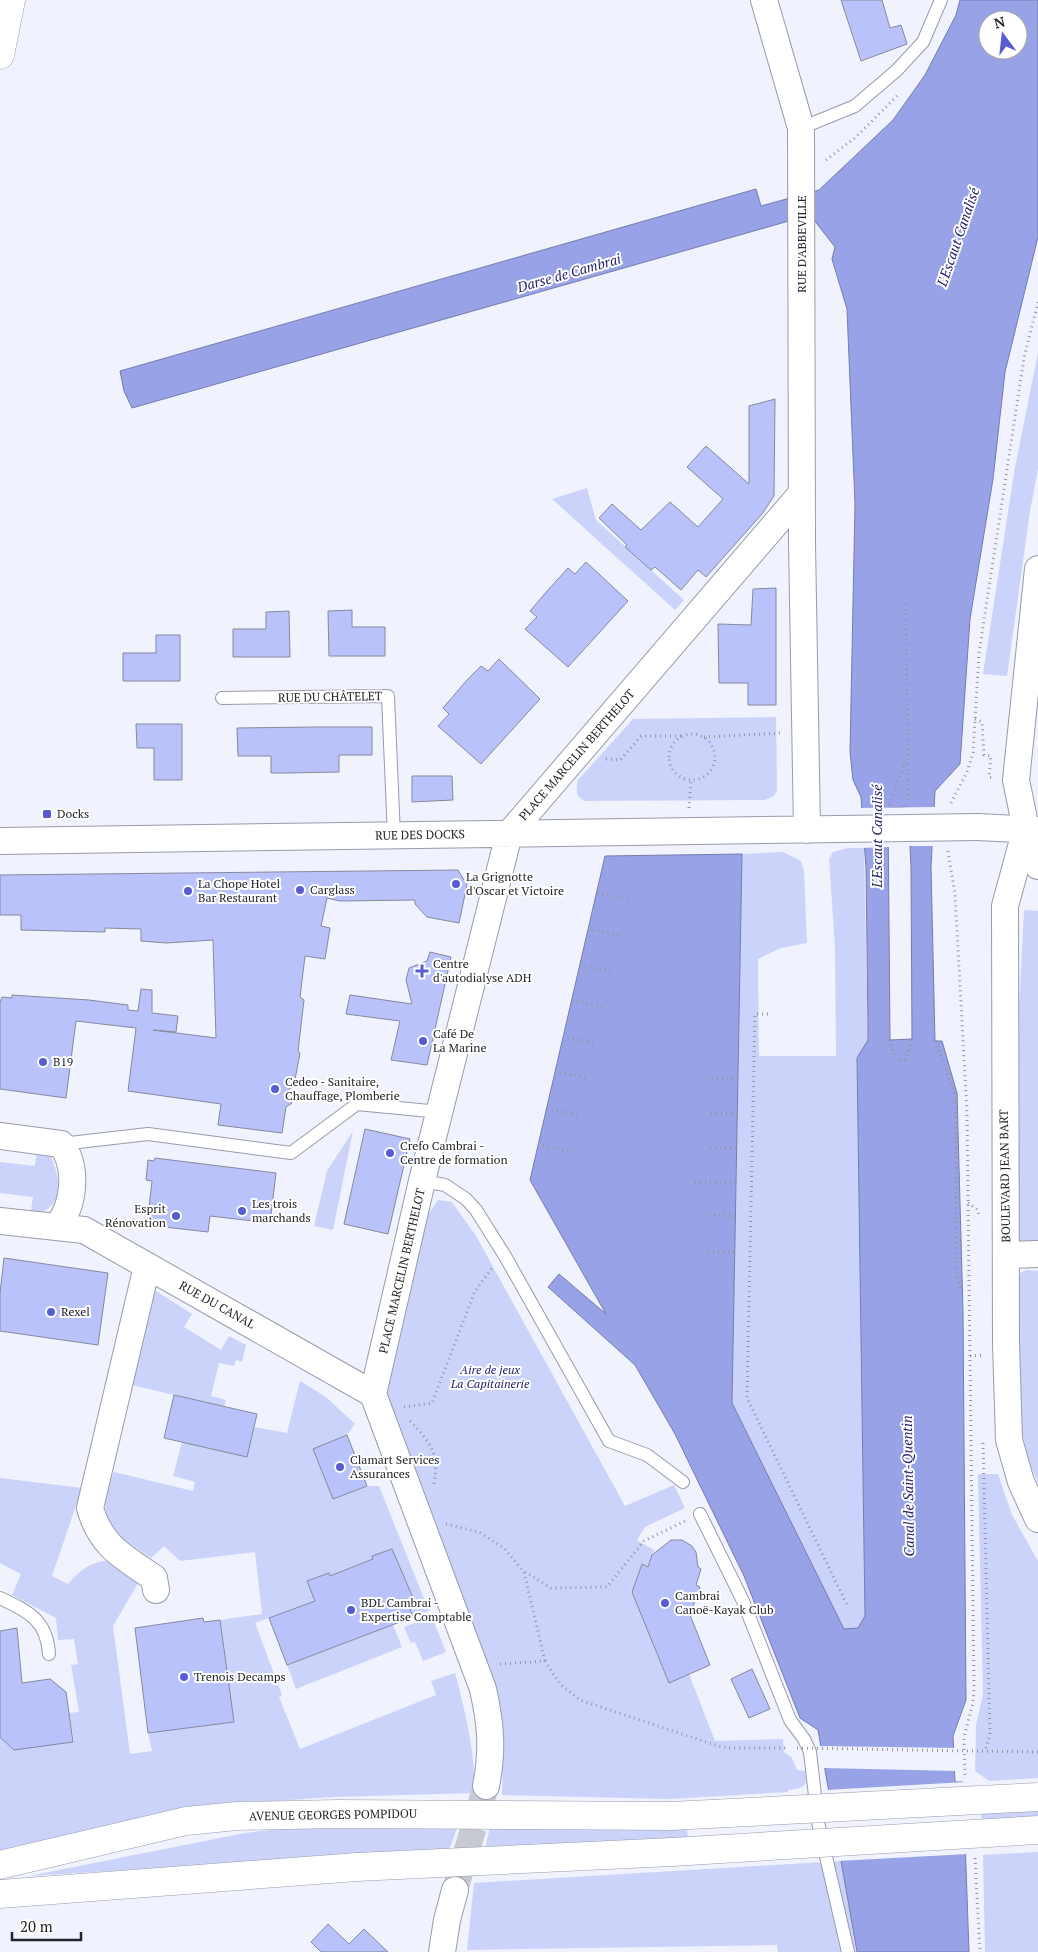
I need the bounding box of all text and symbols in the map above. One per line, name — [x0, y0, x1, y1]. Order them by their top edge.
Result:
north arrow — [978, 10, 1028, 60]
text: N — [992, 11, 1007, 33]
water label: L'Escaut Canalisé — [931, 184, 984, 290]
street label: RUE D'ABBEVILLE — [794, 195, 809, 293]
water label: Darse de Cambrai — [514, 249, 623, 297]
street label: PLACE MARCELIN BERTHELOT — [516, 686, 638, 823]
street label: RUE DU CHÂTELET — [278, 688, 383, 705]
water label: L'Escaut Canalisé — [867, 784, 886, 889]
place label: Docks — [57, 806, 89, 821]
marker: Docks — [41, 808, 53, 820]
street label: RUE DES DOCKS — [375, 826, 465, 843]
place label: La Grignotte d'Oscar et Victoire — [466, 869, 564, 898]
place label: La Chope Hotel Bar Restaurant — [198, 876, 280, 905]
marker: La Grignotte d'Oscar et Victoire — [450, 878, 462, 890]
place label: Carglass — [310, 882, 355, 897]
marker: Carglass — [294, 884, 306, 896]
marker: La Chope Hotel Bar Restaurant — [182, 885, 194, 897]
place label: Centre d'autodialyse ADH — [433, 956, 532, 985]
marker: Centre d'autodialyse ADH — [415, 964, 429, 978]
place label: Café De La Marine — [433, 1026, 486, 1055]
marker: Café De La Marine — [417, 1035, 429, 1047]
place label: B19 — [53, 1054, 73, 1069]
marker: B19 — [37, 1056, 49, 1068]
place label: Cedeo - Sanitaire, Chauffage, Plomberie — [285, 1074, 400, 1103]
marker: Cedeo - Sanitaire, Chauffage, Plomberie — [269, 1083, 281, 1095]
street label: BOULEVARD JEAN BART — [996, 1109, 1013, 1243]
place label: Crefo Cambrai - Centre de formation — [400, 1138, 508, 1167]
marker: Crefo Cambrai - Centre de formation — [384, 1147, 396, 1159]
street label: PLACE MARCELIN BERTHELOT — [375, 1186, 428, 1355]
place label: Les trois marchands — [252, 1196, 311, 1225]
place label: Esprit Rénovation — [105, 1201, 167, 1230]
marker: Les trois marchands — [236, 1205, 248, 1217]
marker: Esprit Rénovation — [170, 1210, 182, 1222]
street label: RUE DU CANAL — [177, 1278, 258, 1332]
place label: Rexel — [61, 1304, 90, 1319]
marker: Rexel — [45, 1306, 57, 1318]
park label: Aire de jeux La Capitainerie — [450, 1362, 530, 1391]
water label: Canal de Saint-Quentin — [897, 1415, 918, 1557]
place label: Clamart Services Assurances — [350, 1452, 439, 1481]
marker: Clamart Services Assurances — [334, 1461, 346, 1473]
place label: Cambrai Canoë-Kayak Club — [675, 1588, 774, 1617]
place label: BDL Cambrai - Expertise Comptable — [361, 1595, 472, 1624]
marker: Cambrai Canoë-Kayak Club — [659, 1597, 671, 1609]
marker: BDL Cambrai - Expertise Comptable — [345, 1604, 357, 1616]
place label: Trenois Decamps — [194, 1669, 286, 1684]
marker: Trenois Decamps — [178, 1671, 190, 1683]
street label: AVENUE GEORGES POMPIDOU — [249, 1806, 417, 1823]
scale bar — [12, 1910, 81, 1942]
text: 20 m — [20, 1916, 53, 1936]

